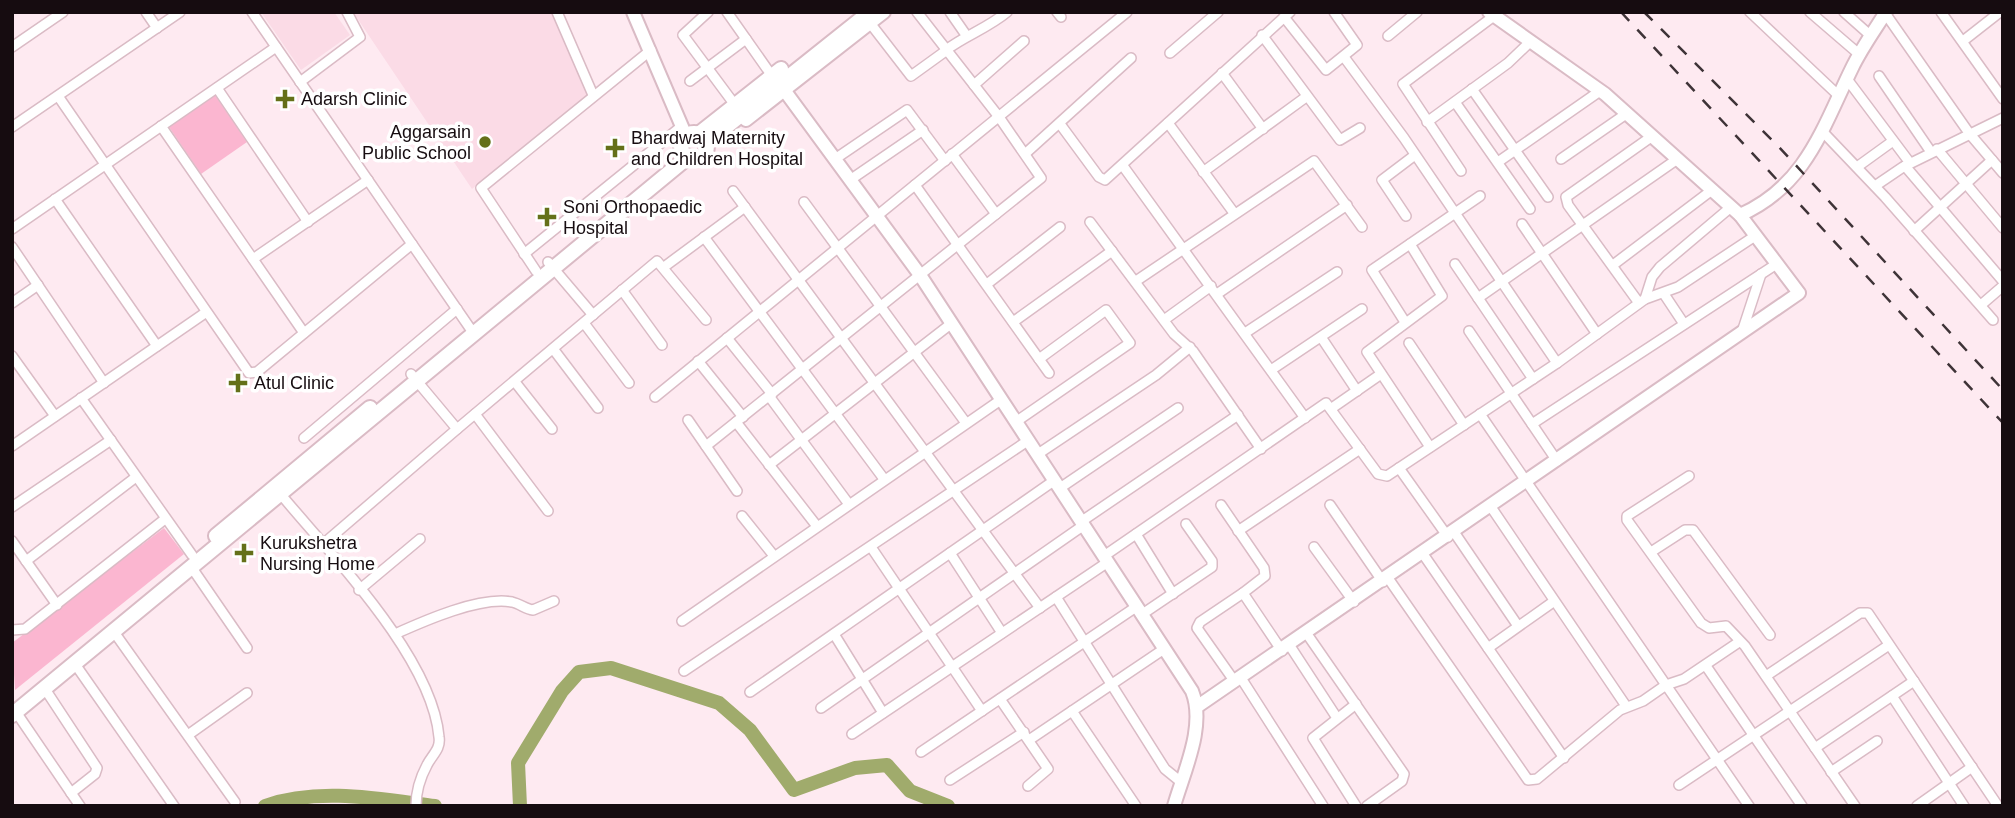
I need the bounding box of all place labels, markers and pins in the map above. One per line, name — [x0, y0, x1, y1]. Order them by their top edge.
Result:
marker: Adarsh Clinic — [275, 89, 295, 109]
place label: Adarsh Clinic — [301, 89, 407, 109]
place label: Aggarsain Public School — [362, 122, 471, 163]
place label: Bhardwaj Maternity and Children Hospital — [631, 128, 803, 169]
marker: Aggarsain Public School — [477, 134, 493, 150]
marker: Bhardwaj Maternity and Children Hospital — [605, 138, 625, 158]
place label: Soni Orthopaedic Hospital — [563, 197, 702, 238]
marker: Soni Orthopaedic Hospital — [537, 207, 557, 227]
marker: Atul Clinic — [228, 373, 248, 393]
place label: Atul Clinic — [254, 373, 334, 393]
place label: Kurukshetra Nursing Home — [260, 533, 375, 574]
marker: Kurukshetra Nursing Home — [234, 543, 254, 563]

